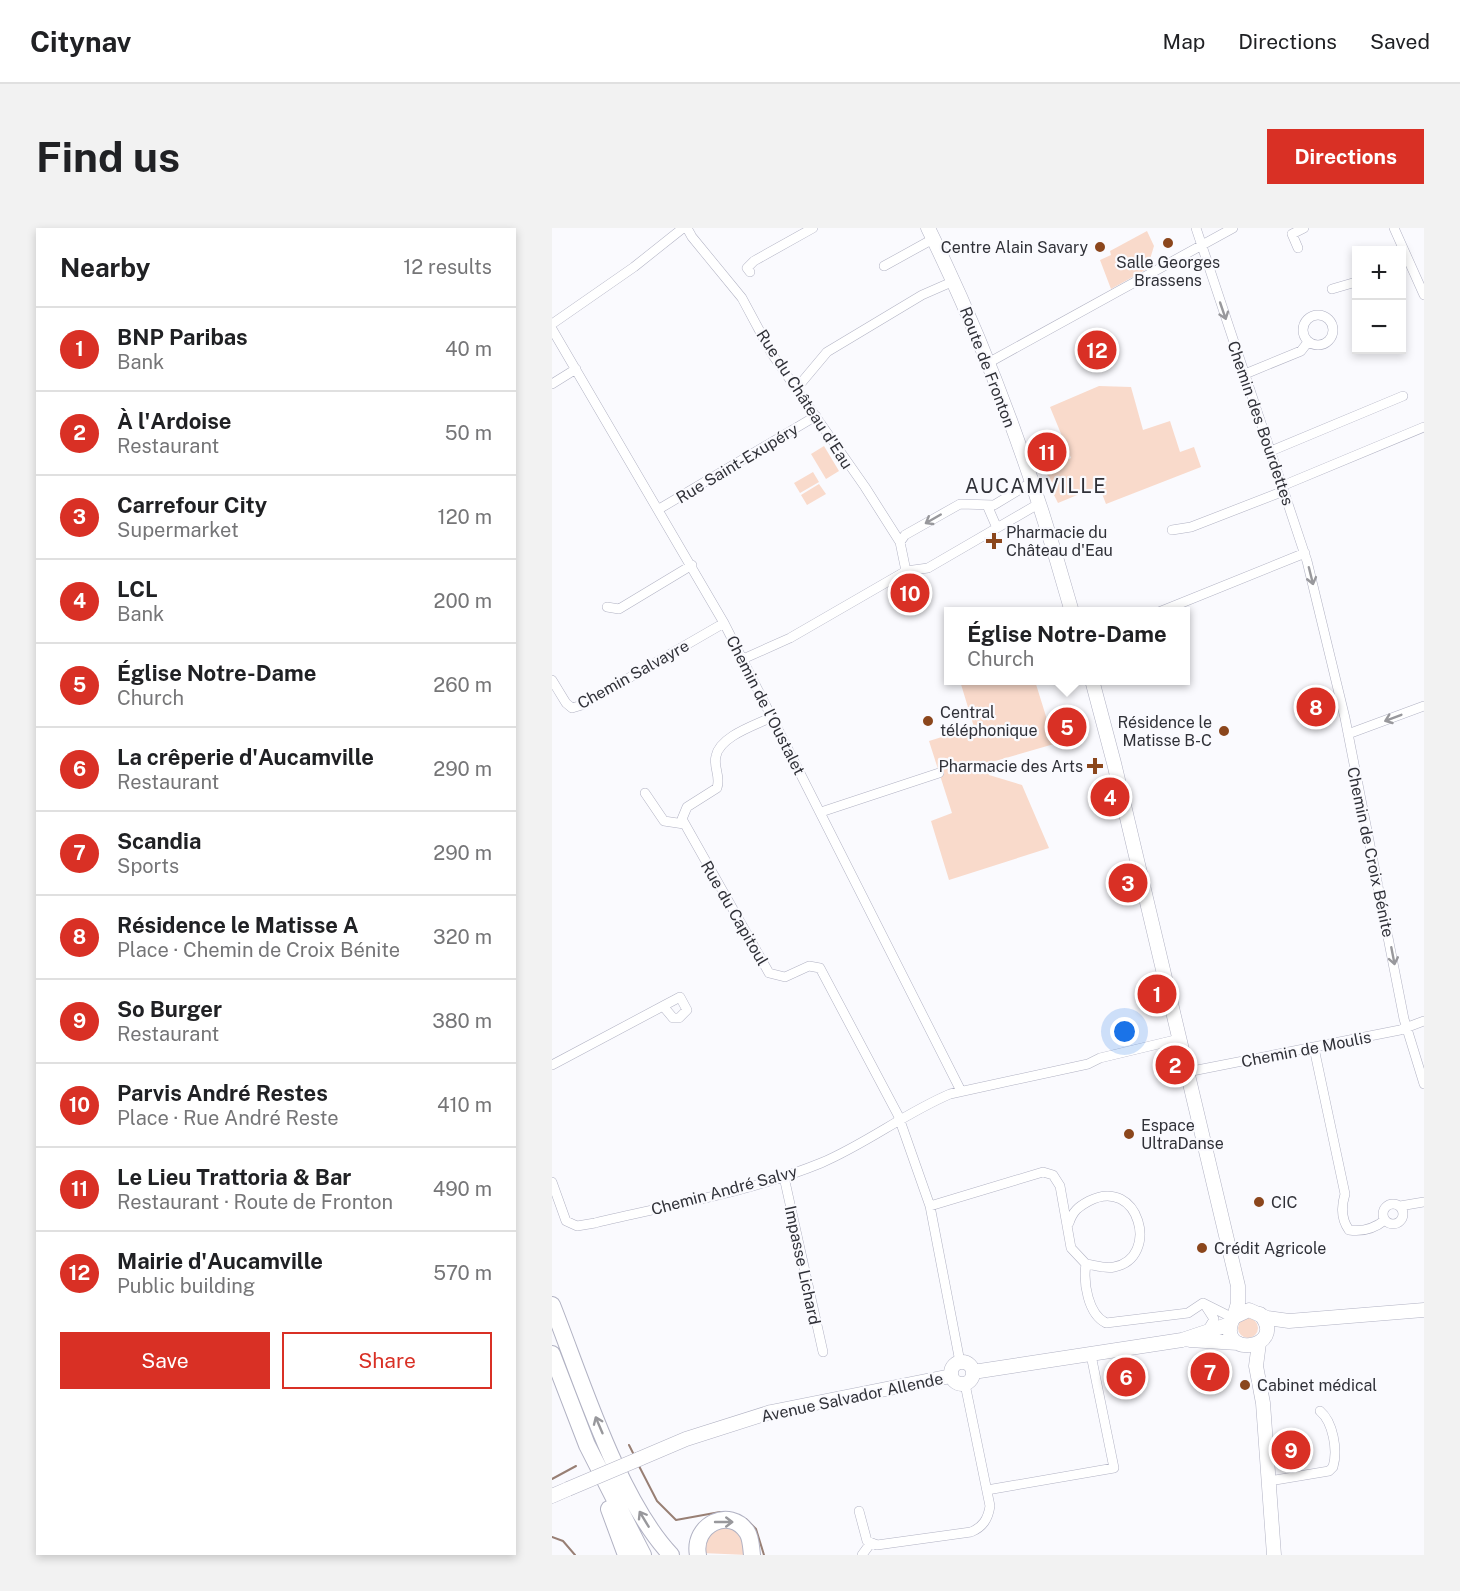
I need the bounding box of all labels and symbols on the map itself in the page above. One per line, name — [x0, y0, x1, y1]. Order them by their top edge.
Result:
marker: Salle Georges Brassens — [1161, 236, 1175, 250]
place label: Centre Alain Savary — [941, 238, 1088, 257]
marker: Centre Alain Savary — [1093, 240, 1107, 254]
place label: Salle Georges Brassens — [1116, 253, 1220, 290]
one-way arrow — [1219, 301, 1230, 320]
street label: Route de Fronton — [956, 304, 1019, 430]
street label: Rue du Château d'Eau — [752, 326, 857, 472]
pin: 12 — [1078, 328, 1116, 372]
street label: Chemin des Bourdettes — [1223, 338, 1298, 508]
street label: Rue Saint-Exupéry — [673, 419, 802, 507]
pin: 11 — [1028, 430, 1066, 474]
district label: AUCAMVILLE — [965, 474, 1107, 498]
one-way arrow — [924, 513, 941, 525]
place label: Pharmacie du Château d'Eau — [1006, 523, 1113, 560]
marker: Pharmacie du Château d'Eau — [987, 534, 1001, 548]
one-way arrow — [1306, 566, 1317, 585]
pin: 10 — [890, 570, 930, 616]
street label: Chemin de l'Oustalet — [722, 632, 809, 778]
street label: Chemin Salvayre — [574, 636, 692, 713]
pin: 8 — [1296, 684, 1335, 730]
place label: Central téléphonique — [940, 703, 1037, 740]
pin: 5 — [1048, 704, 1086, 750]
place label: Résidence le Matisse B-C — [1118, 713, 1212, 750]
one-way arrow — [1384, 713, 1403, 724]
marker: Central téléphonique — [921, 714, 935, 728]
marker: Résidence le Matisse B-C — [1217, 724, 1231, 738]
place label: Pharmacie des Arts — [939, 757, 1083, 776]
marker: Pharmacie des Arts — [1088, 759, 1102, 773]
street label: Chemin de Croix Bénite — [1343, 765, 1398, 939]
pin: 4 — [1090, 774, 1130, 820]
street label: Rue du Capitoul — [697, 857, 772, 969]
pin: 3 — [1108, 860, 1148, 906]
one-way arrow — [1387, 946, 1398, 966]
pin: 1 — [1138, 972, 1176, 1017]
your location — [1110, 1017, 1139, 1046]
street label: Chemin de Moulis — [1240, 1028, 1373, 1071]
pin: 2 — [1156, 1042, 1194, 1088]
place label: Espace UltraDanse — [1141, 1116, 1224, 1153]
marker: Espace UltraDanse — [1122, 1127, 1136, 1141]
street label: Chemin André Salvy — [649, 1162, 800, 1219]
place label: CIC — [1271, 1193, 1298, 1212]
marker: CIC — [1252, 1195, 1266, 1209]
street label: Impasse Lichard — [781, 1204, 824, 1326]
place label: Crédit Agricole — [1214, 1239, 1326, 1258]
marker: Crédit Agricole — [1195, 1241, 1209, 1255]
pin: 7 — [1190, 1350, 1230, 1394]
pin: 6 — [1106, 1354, 1146, 1400]
street label: Avenue Salvador Allende — [759, 1369, 945, 1426]
place label: Cabinet médical — [1257, 1376, 1377, 1395]
marker: Cabinet médical — [1238, 1378, 1252, 1392]
one-way arrow — [593, 1416, 605, 1434]
pin: 9 — [1272, 1428, 1310, 1472]
one-way arrow — [637, 1511, 649, 1528]
one-way arrow — [714, 1516, 733, 1528]

